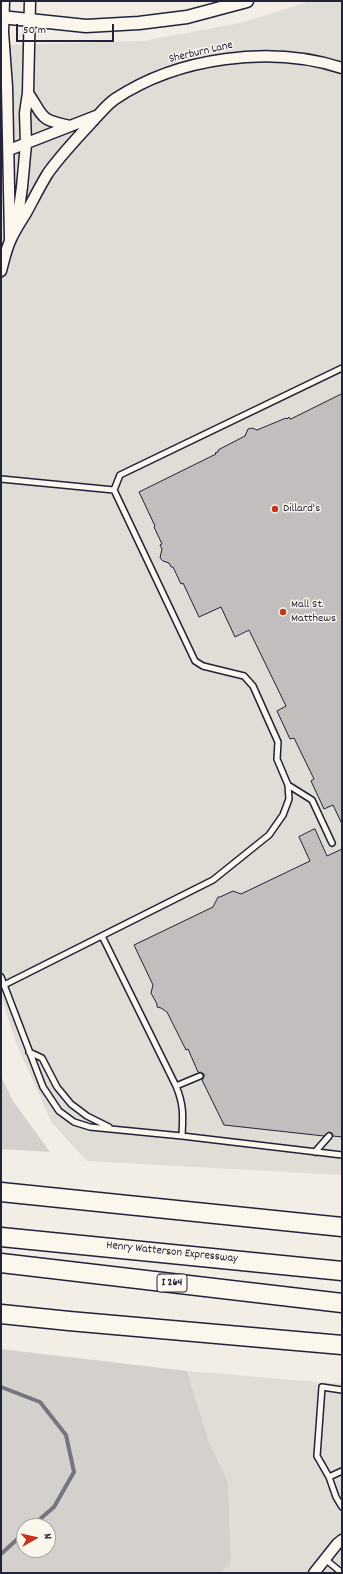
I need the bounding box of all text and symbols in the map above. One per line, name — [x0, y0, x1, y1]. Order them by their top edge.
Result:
scale bar — [18, 16, 116, 42]
text: 50 m — [23, 22, 46, 39]
street label: Sherburn Lane — [168, 39, 234, 67]
place label: Dillard's — [283, 502, 320, 516]
marker: Dillard's — [270, 504, 280, 514]
place label: Mall St. Matthews — [291, 598, 336, 626]
marker: Mall St. Matthews — [278, 607, 288, 617]
street label: Henry Watterson Expressway — [105, 1239, 239, 1267]
road number: I 264 — [157, 1274, 187, 1292]
north arrow — [16, 1518, 56, 1558]
text: N — [39, 1533, 55, 1540]

